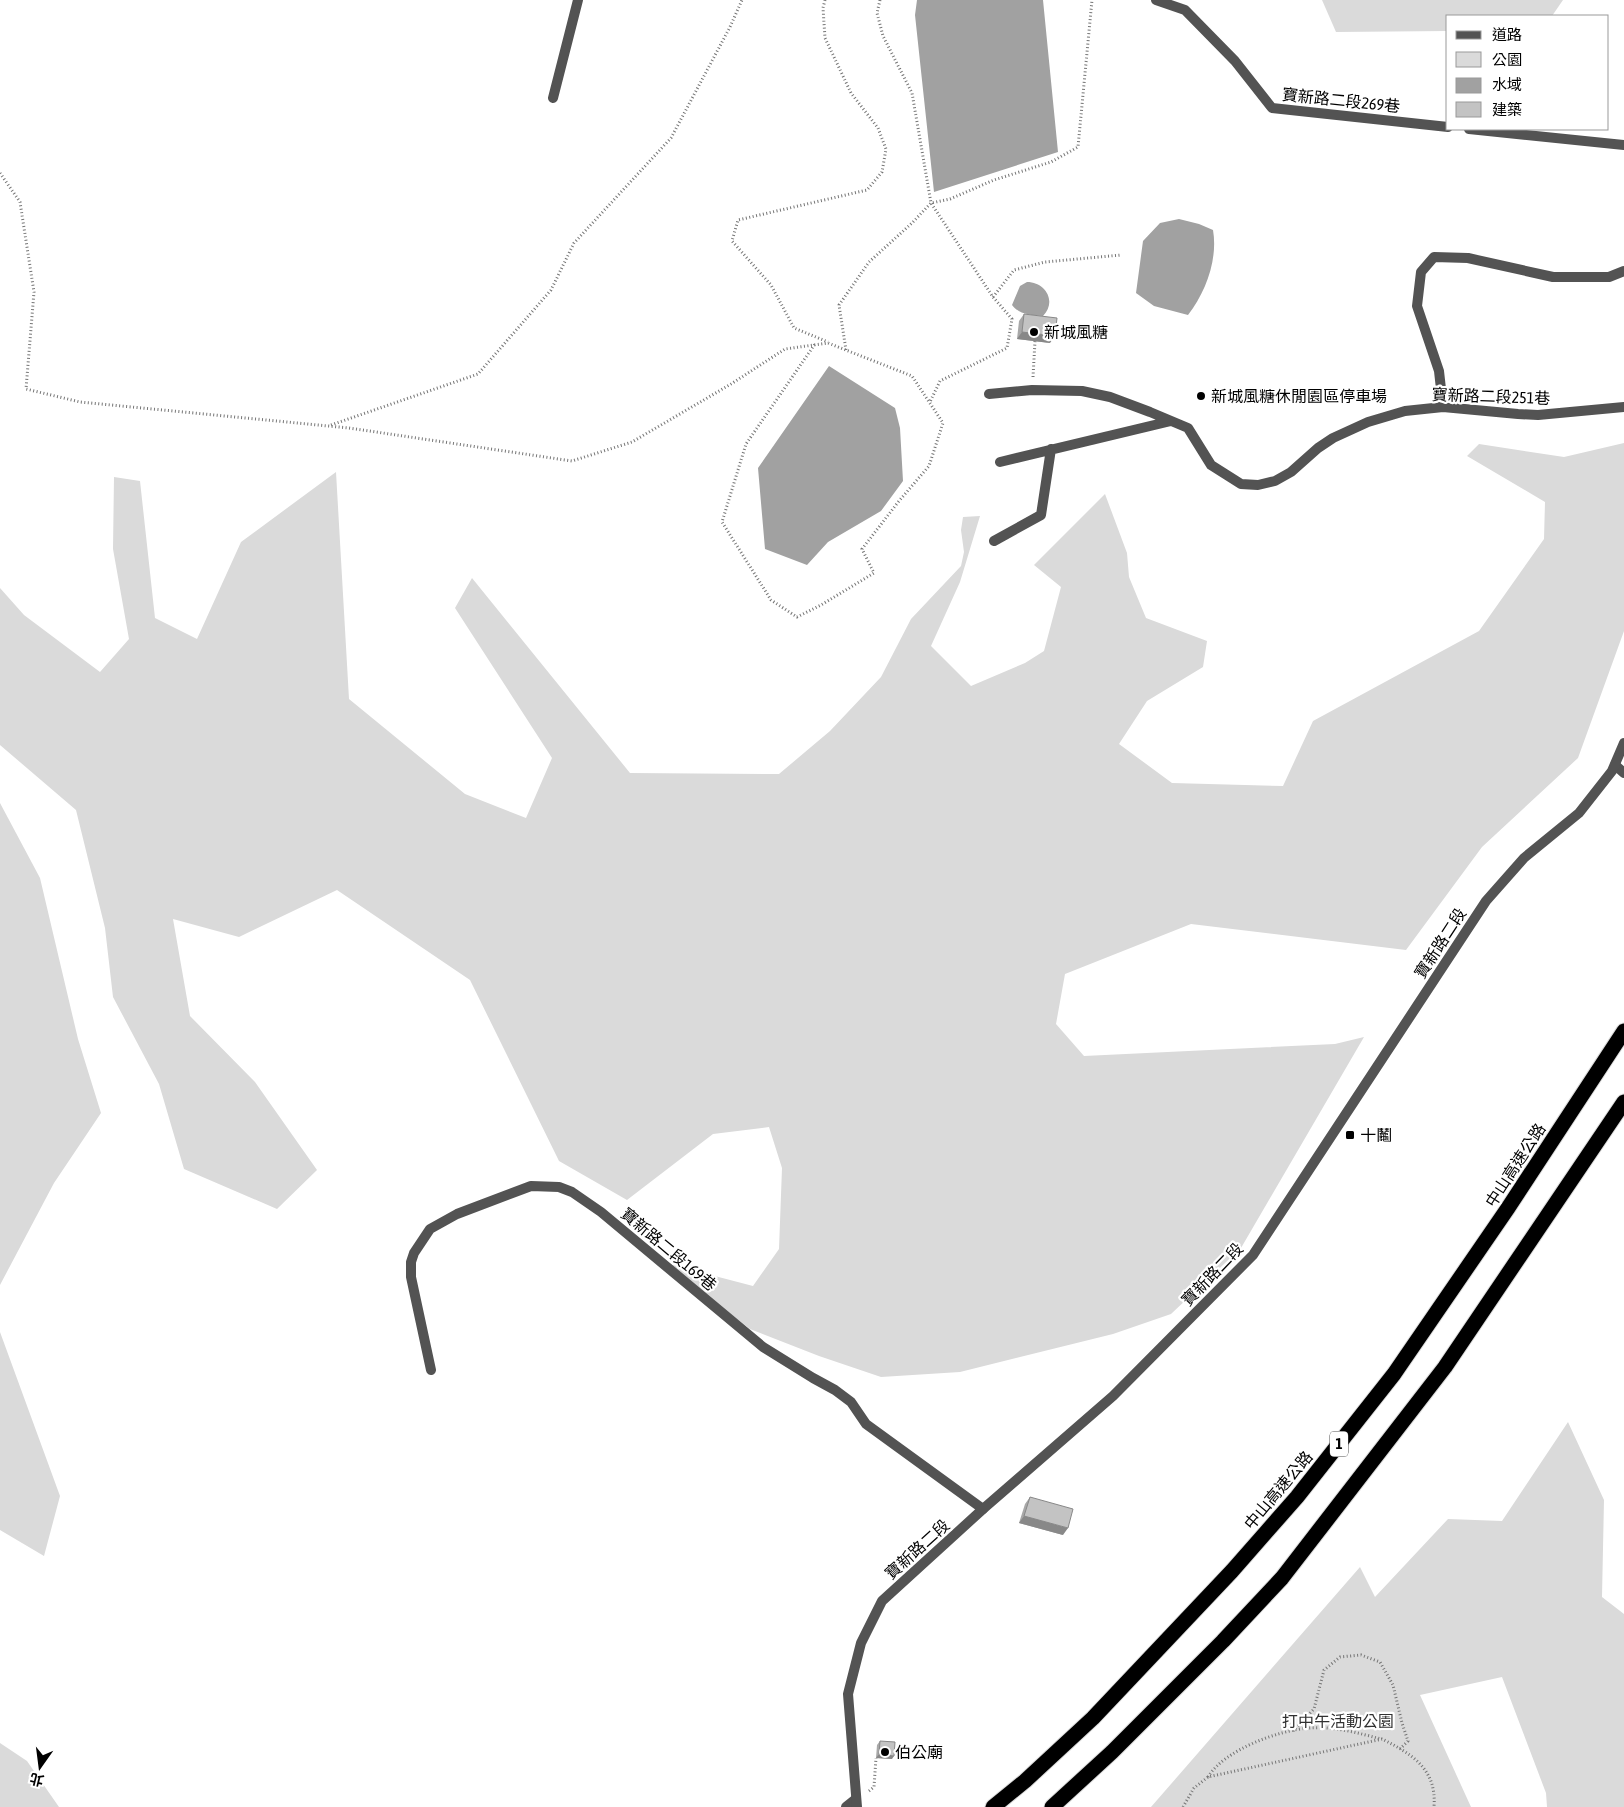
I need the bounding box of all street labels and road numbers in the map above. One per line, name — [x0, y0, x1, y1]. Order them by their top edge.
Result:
street label: 寶新路二段269巷 — [1281, 85, 1401, 115]
street label: 寶新路二段251巷 — [1431, 385, 1551, 407]
street label: 寶新路二段 — [1411, 905, 1469, 981]
street label: 中山高速公路 — [1481, 1120, 1549, 1210]
street label: 寶新路二段169巷 — [618, 1204, 720, 1294]
street label: 寶新路二段 — [1178, 1239, 1246, 1309]
road number: 1 — [1330, 1432, 1348, 1456]
street label: 中山高速公路 — [1240, 1447, 1316, 1533]
street label: 寶新路二段 — [881, 1516, 953, 1582]

